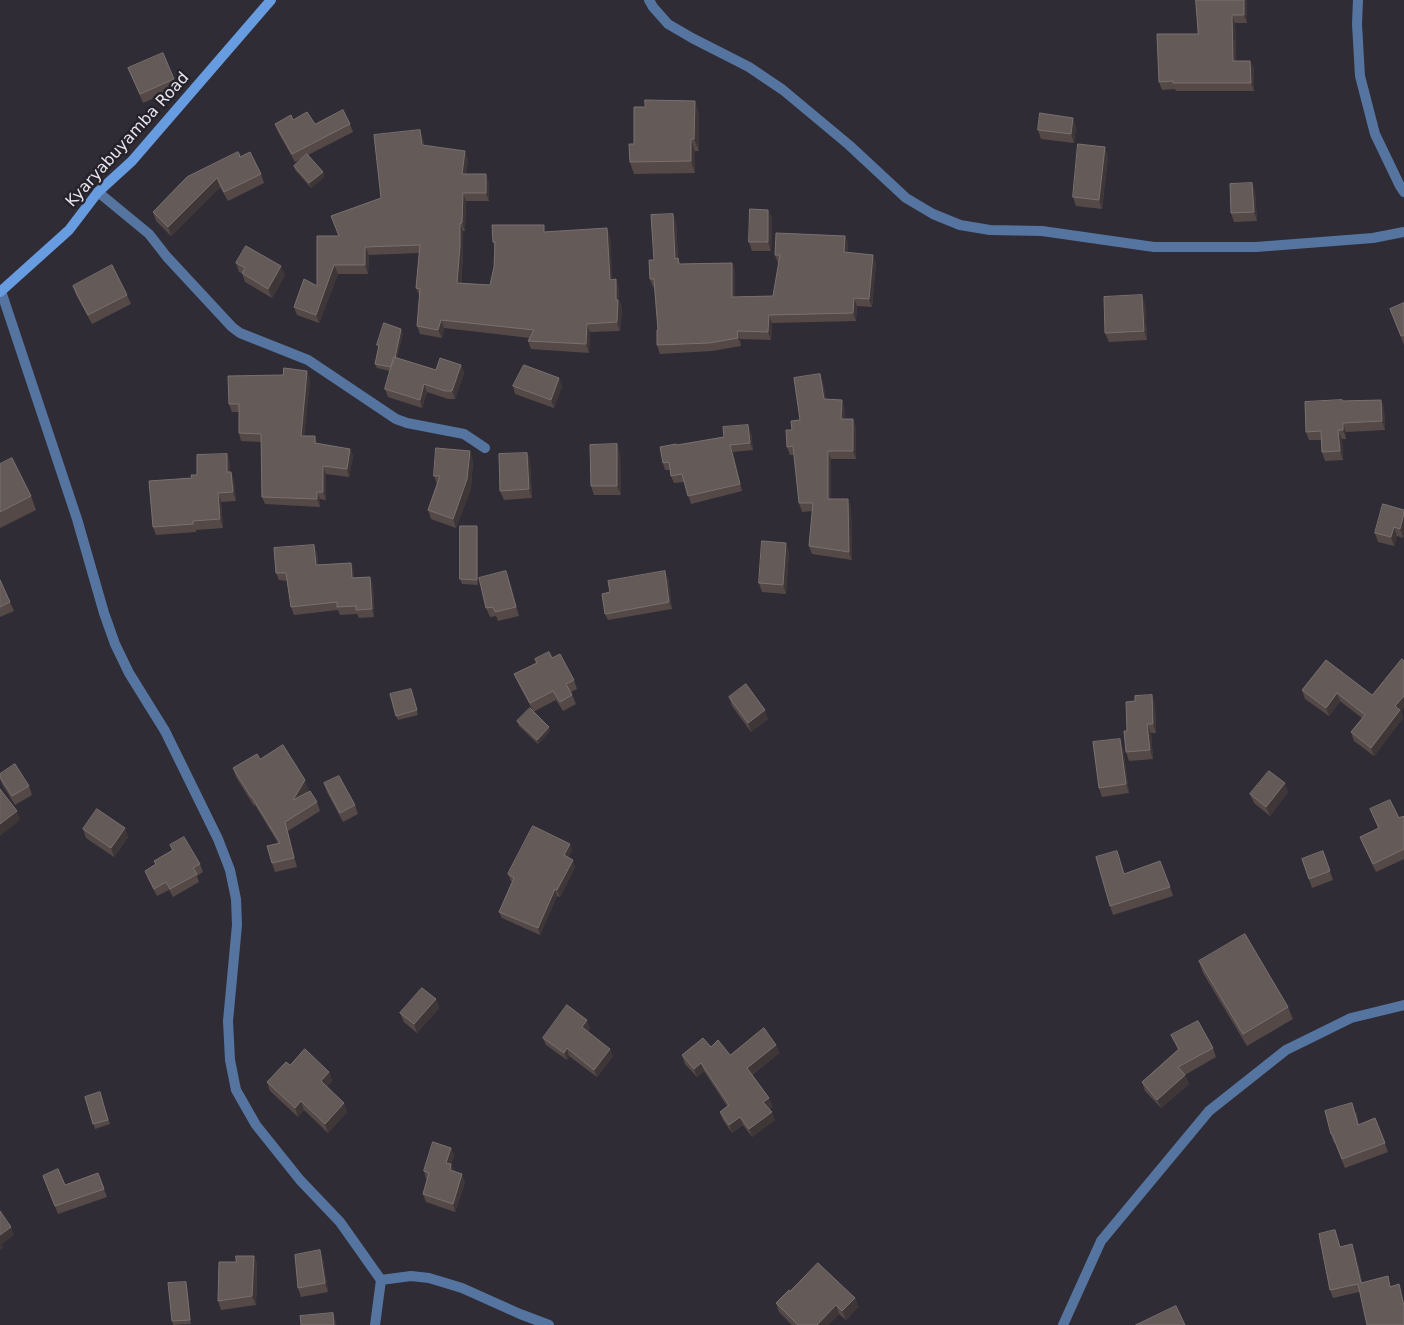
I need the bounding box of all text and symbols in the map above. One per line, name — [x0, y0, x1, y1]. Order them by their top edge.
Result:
street label: Kyaryabuyamba Road — [62, 69, 194, 211]

